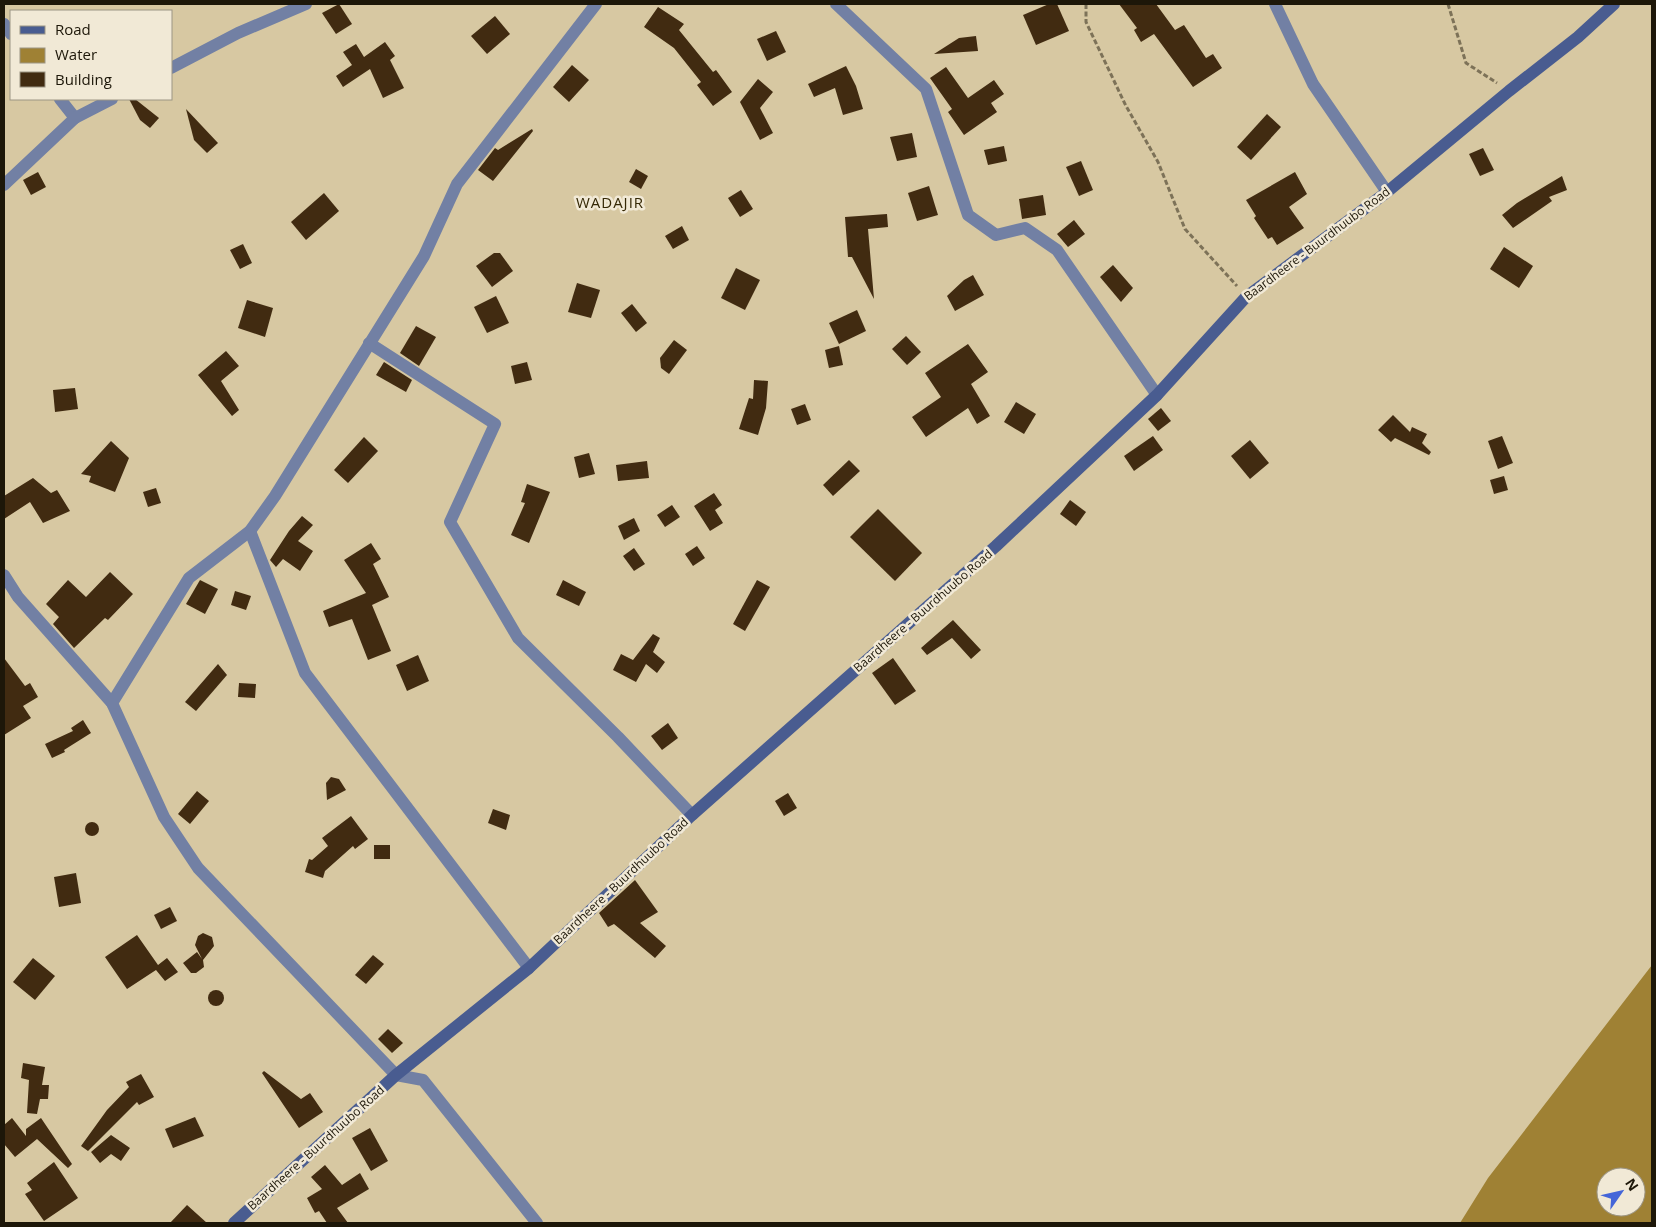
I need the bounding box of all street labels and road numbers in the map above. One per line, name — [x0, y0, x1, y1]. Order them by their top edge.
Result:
street label: Baardheere - Buurdhuubo Road — [1240, 183, 1393, 304]
street label: Baardheere - Buurdhuubo Road — [850, 545, 996, 676]
street label: Baardheere - Buurdhuubo Road — [549, 813, 692, 948]
street label: Baardheere - Buurdhuubo Road — [243, 1081, 388, 1214]

